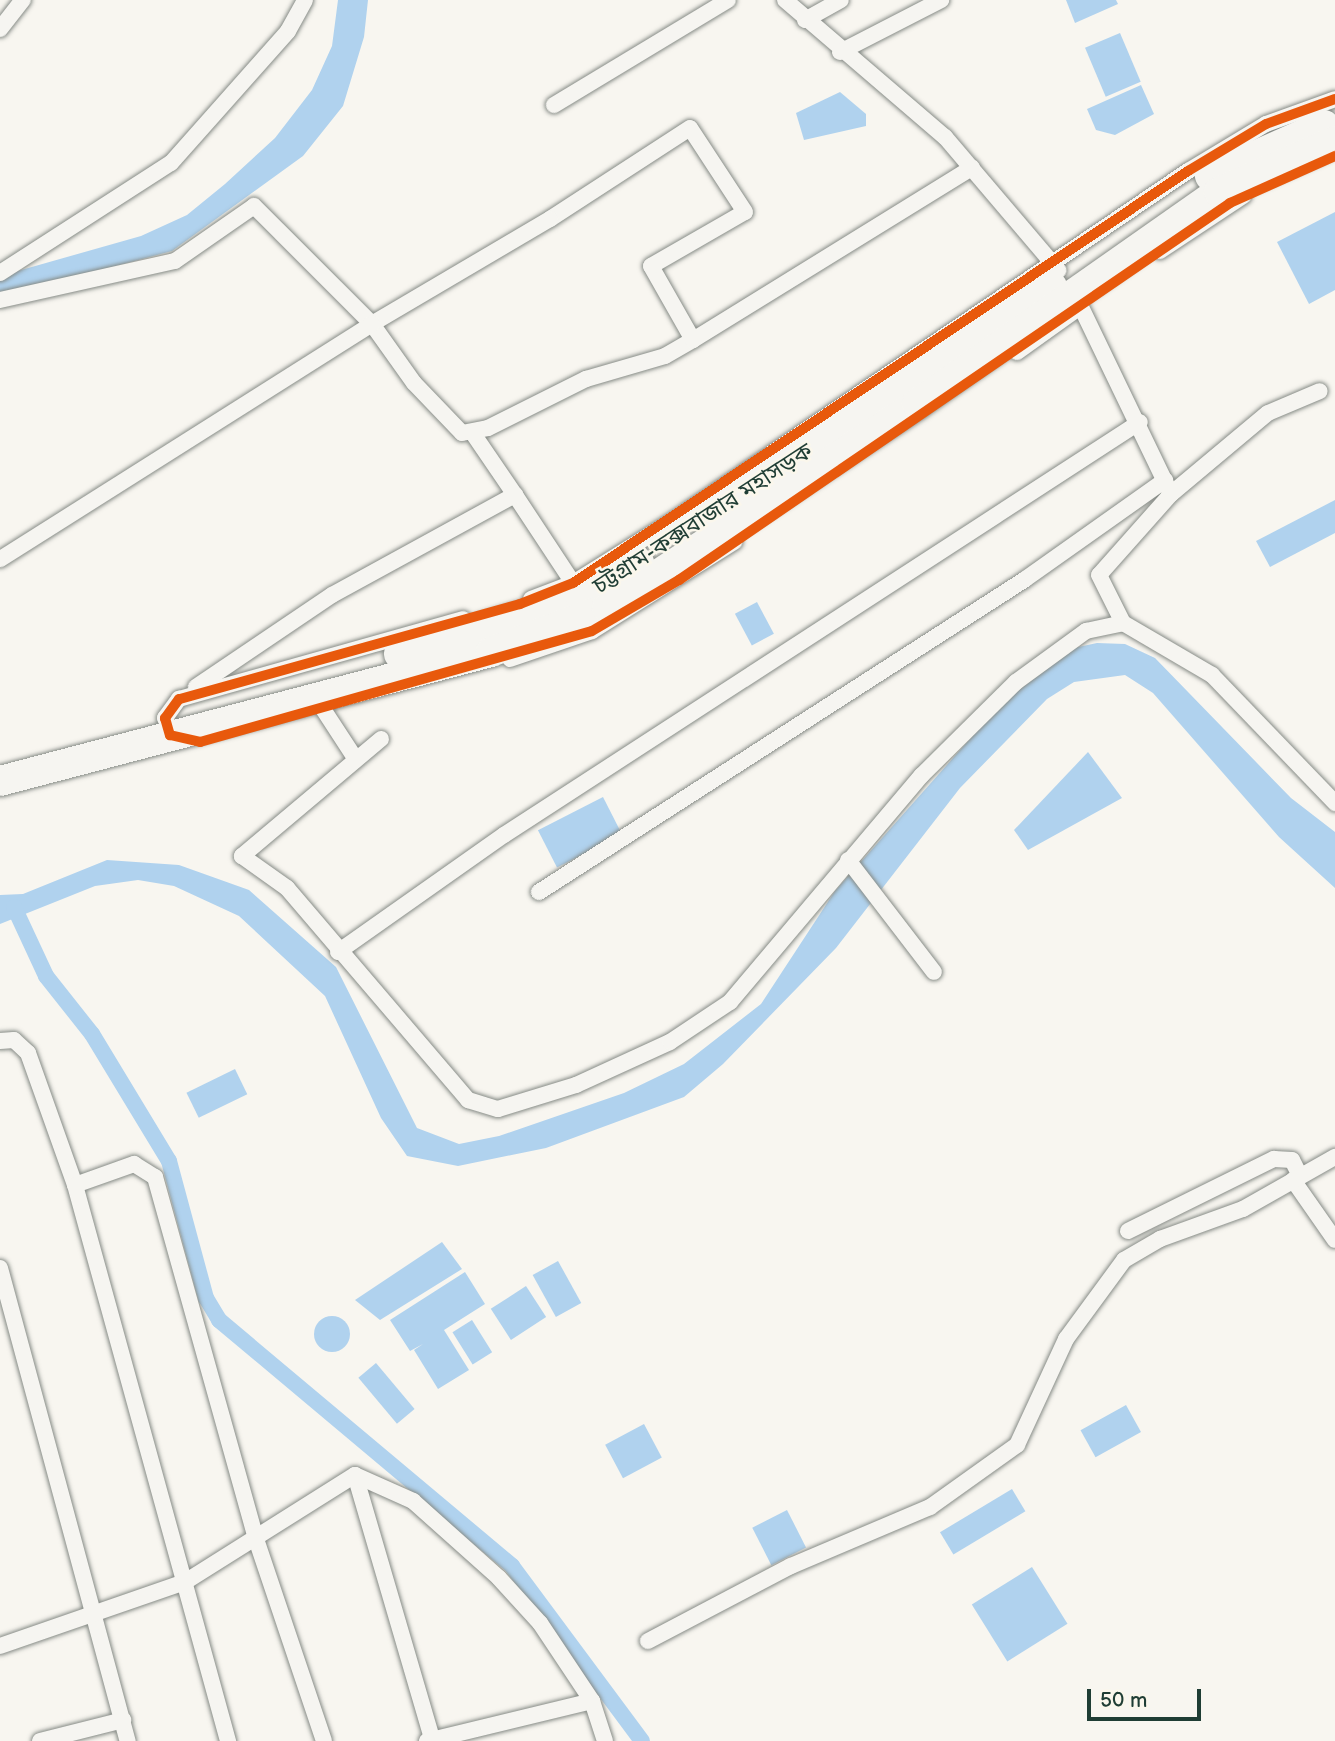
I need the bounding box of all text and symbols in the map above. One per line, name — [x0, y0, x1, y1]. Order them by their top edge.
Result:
street label: চট্টগ্রাম-কক্সবাজার মহাসড়ক — [588, 438, 818, 600]
scale bar — [1090, 1674, 1204, 1718]
text: 50 m — [1100, 1688, 1147, 1713]

